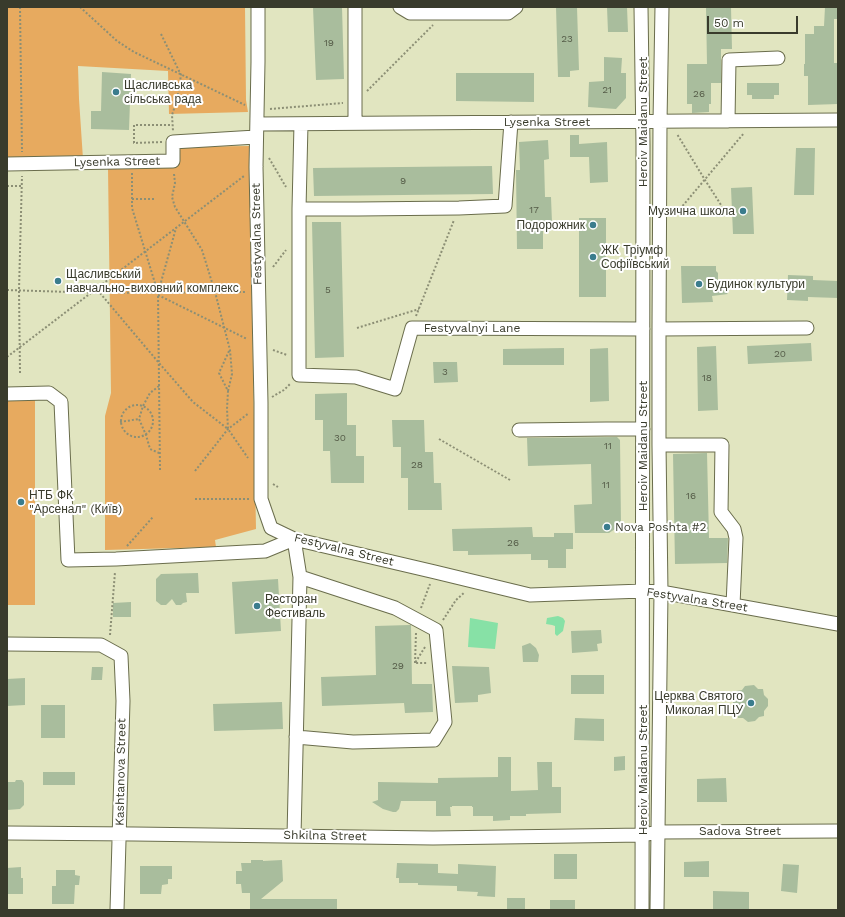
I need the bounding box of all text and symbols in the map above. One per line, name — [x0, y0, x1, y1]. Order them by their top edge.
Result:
scale bar — [709, 8, 800, 34]
text: 50 m — [714, 16, 744, 30]
house number: 23 — [561, 33, 573, 45]
house number: 19 — [324, 37, 334, 49]
street label: Heroiv Maidanu Street — [636, 57, 650, 187]
place label: Щасливська сільська рада — [124, 78, 201, 106]
house number: 21 — [602, 84, 612, 96]
marker: Щасливська сільська рада — [111, 87, 121, 97]
house number: 26 — [693, 88, 705, 100]
street label: Lysenka Street — [504, 115, 590, 129]
street label: Lysenka Street — [74, 154, 160, 170]
house number: 9 — [400, 175, 406, 187]
street label: Festyvalna Street — [249, 183, 265, 285]
house number: 17 — [529, 204, 539, 216]
place label: Музична школа — [648, 204, 735, 218]
marker: Музична школа — [738, 206, 748, 216]
place label: Подорожник — [516, 218, 585, 232]
marker: Подорожник — [588, 220, 598, 230]
place label: ЖК Тріумф Софіївський — [601, 243, 669, 271]
marker: ЖК Тріумф Софіївський — [588, 252, 598, 262]
place label: Щасливський навчально-виховний комплекс — [66, 267, 239, 295]
marker: Щасливський навчально-виховний комплекс — [53, 276, 63, 286]
place label: Будинок культури — [707, 277, 805, 291]
marker: Будинок культури — [694, 279, 704, 289]
house number: 5 — [325, 284, 331, 296]
street label: Festyvalnyi Lane — [424, 321, 520, 335]
house number: 20 — [774, 348, 786, 360]
house number: 3 — [442, 366, 448, 378]
house number: 18 — [702, 372, 712, 384]
street label: Heroiv Maidanu Street — [636, 381, 650, 511]
house number: 30 — [334, 432, 346, 444]
house number: 11 — [604, 440, 612, 452]
house number: 28 — [411, 459, 423, 471]
house number: 11 — [602, 479, 610, 491]
place label: НТБ ФК "Арсенал" (Київ) — [29, 488, 122, 516]
house number: 16 — [686, 490, 696, 502]
marker: НТБ ФК "Арсенал" (Київ) — [16, 497, 26, 507]
place label: Nova Poshta #2 — [615, 520, 707, 534]
marker: Nova Poshta #2 — [602, 522, 612, 532]
street label: Festyvalna Street — [293, 531, 395, 569]
house number: 26 — [507, 537, 519, 549]
street label: Festyvalna Street — [645, 585, 749, 615]
place label: Ресторан Фестиваль — [265, 592, 325, 620]
marker: Ресторан Фестиваль — [252, 601, 262, 611]
house number: 29 — [392, 660, 404, 672]
place label: Церква Святого Миколая ПЦУ — [654, 689, 743, 717]
marker: Церква Святого Миколая ПЦУ — [746, 698, 756, 708]
street label: Heroiv Maidanu Street — [636, 705, 650, 835]
street label: Kashtanova Street — [113, 718, 129, 826]
street label: Sadova Street — [699, 824, 781, 838]
street label: Shkilna Street — [283, 828, 367, 844]

